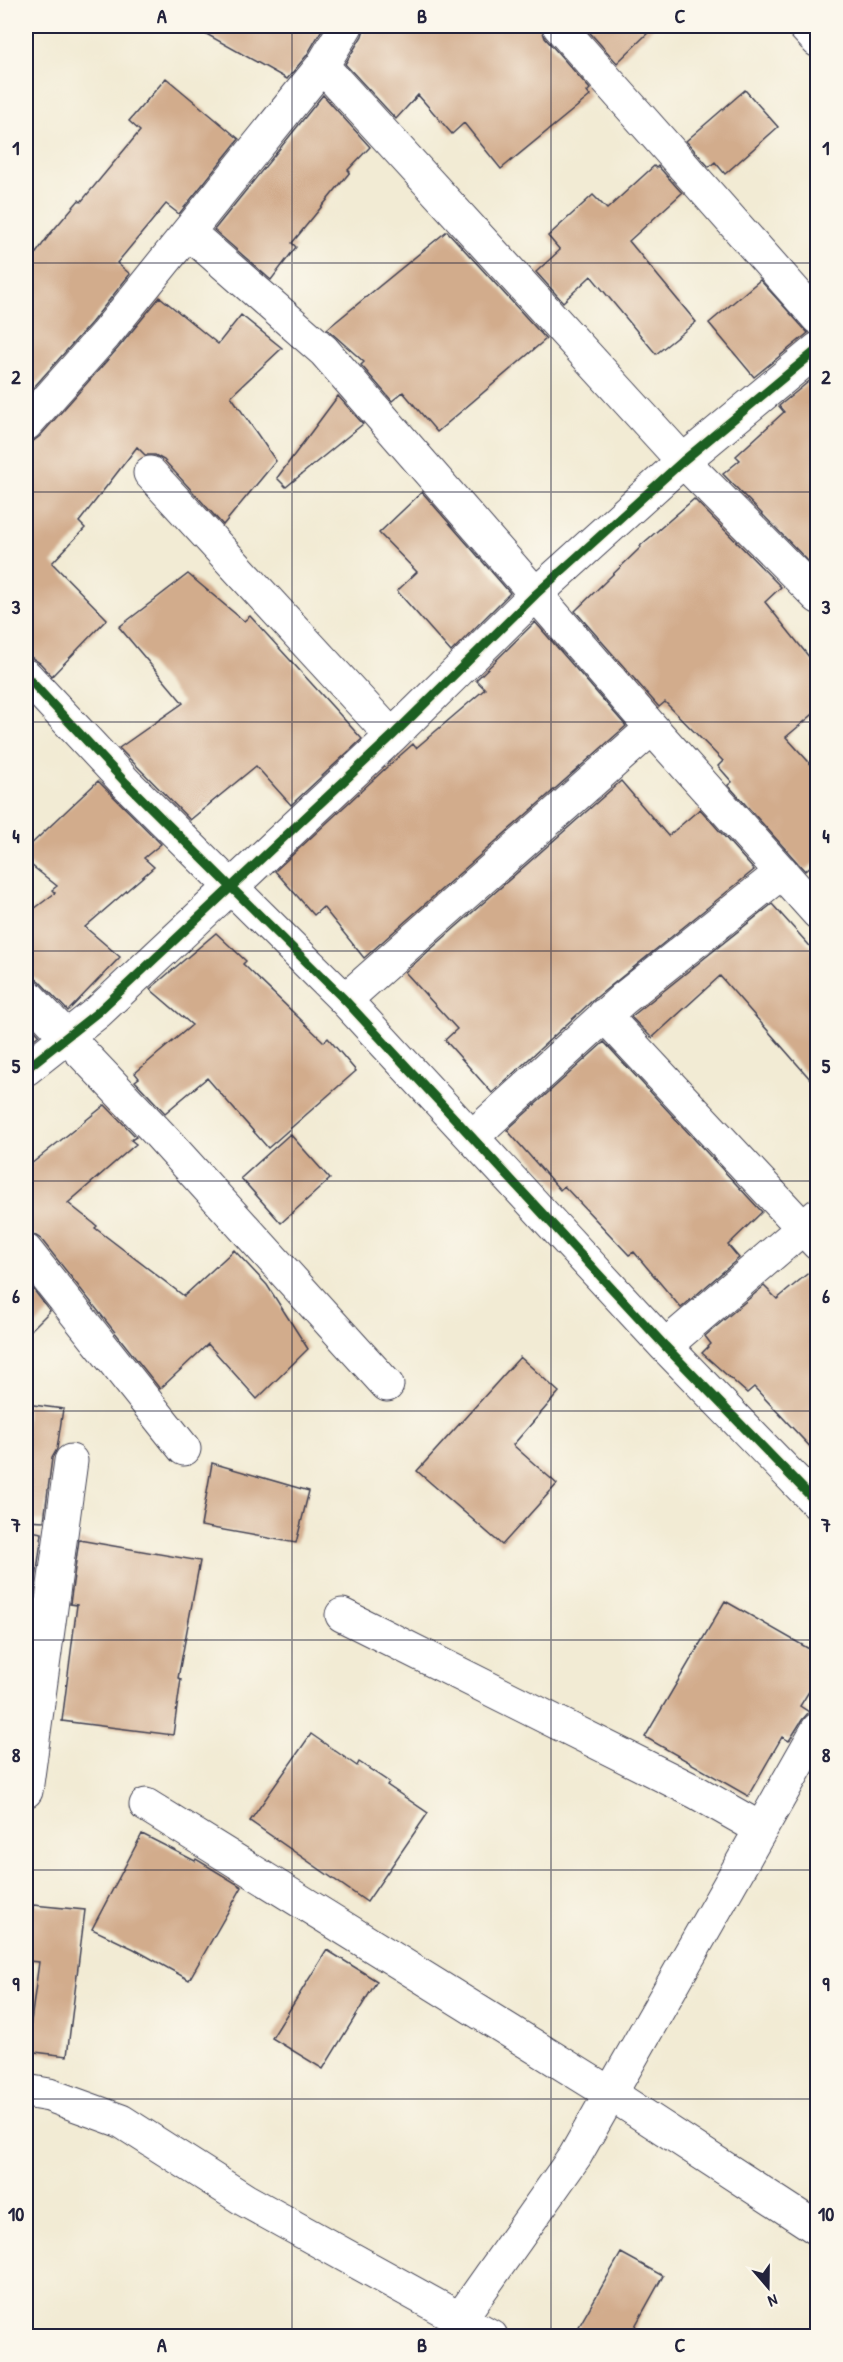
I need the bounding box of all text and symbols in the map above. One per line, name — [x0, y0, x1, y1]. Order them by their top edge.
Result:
text: A — [157, 2, 167, 29]
text: B — [417, 2, 427, 29]
text: C — [675, 2, 686, 29]
text: 1 — [12, 134, 20, 161]
text: 1 — [822, 134, 830, 161]
text: 2 — [11, 363, 21, 390]
text: 2 — [821, 363, 831, 390]
text: 3 — [12, 593, 21, 620]
text: 3 — [822, 593, 831, 620]
text: 4 — [12, 822, 20, 849]
text: 4 — [822, 822, 830, 849]
text: 5 — [12, 1052, 21, 1079]
text: 5 — [822, 1052, 831, 1079]
text: 6 — [12, 1282, 20, 1309]
text: 6 — [822, 1282, 830, 1309]
text: 7 — [10, 1511, 21, 1538]
text: 7 — [820, 1511, 831, 1538]
text: 8 — [12, 1741, 21, 1768]
text: 8 — [822, 1741, 831, 1768]
text: 9 — [12, 1970, 20, 1997]
text: 9 — [822, 1970, 830, 1997]
text: 10 — [8, 2200, 24, 2227]
text: 10 — [818, 2200, 834, 2227]
north arrow — [738, 2257, 798, 2317]
text: N — [765, 2289, 781, 2313]
text: A — [157, 2331, 167, 2358]
text: B — [417, 2331, 427, 2358]
text: C — [675, 2331, 686, 2358]

